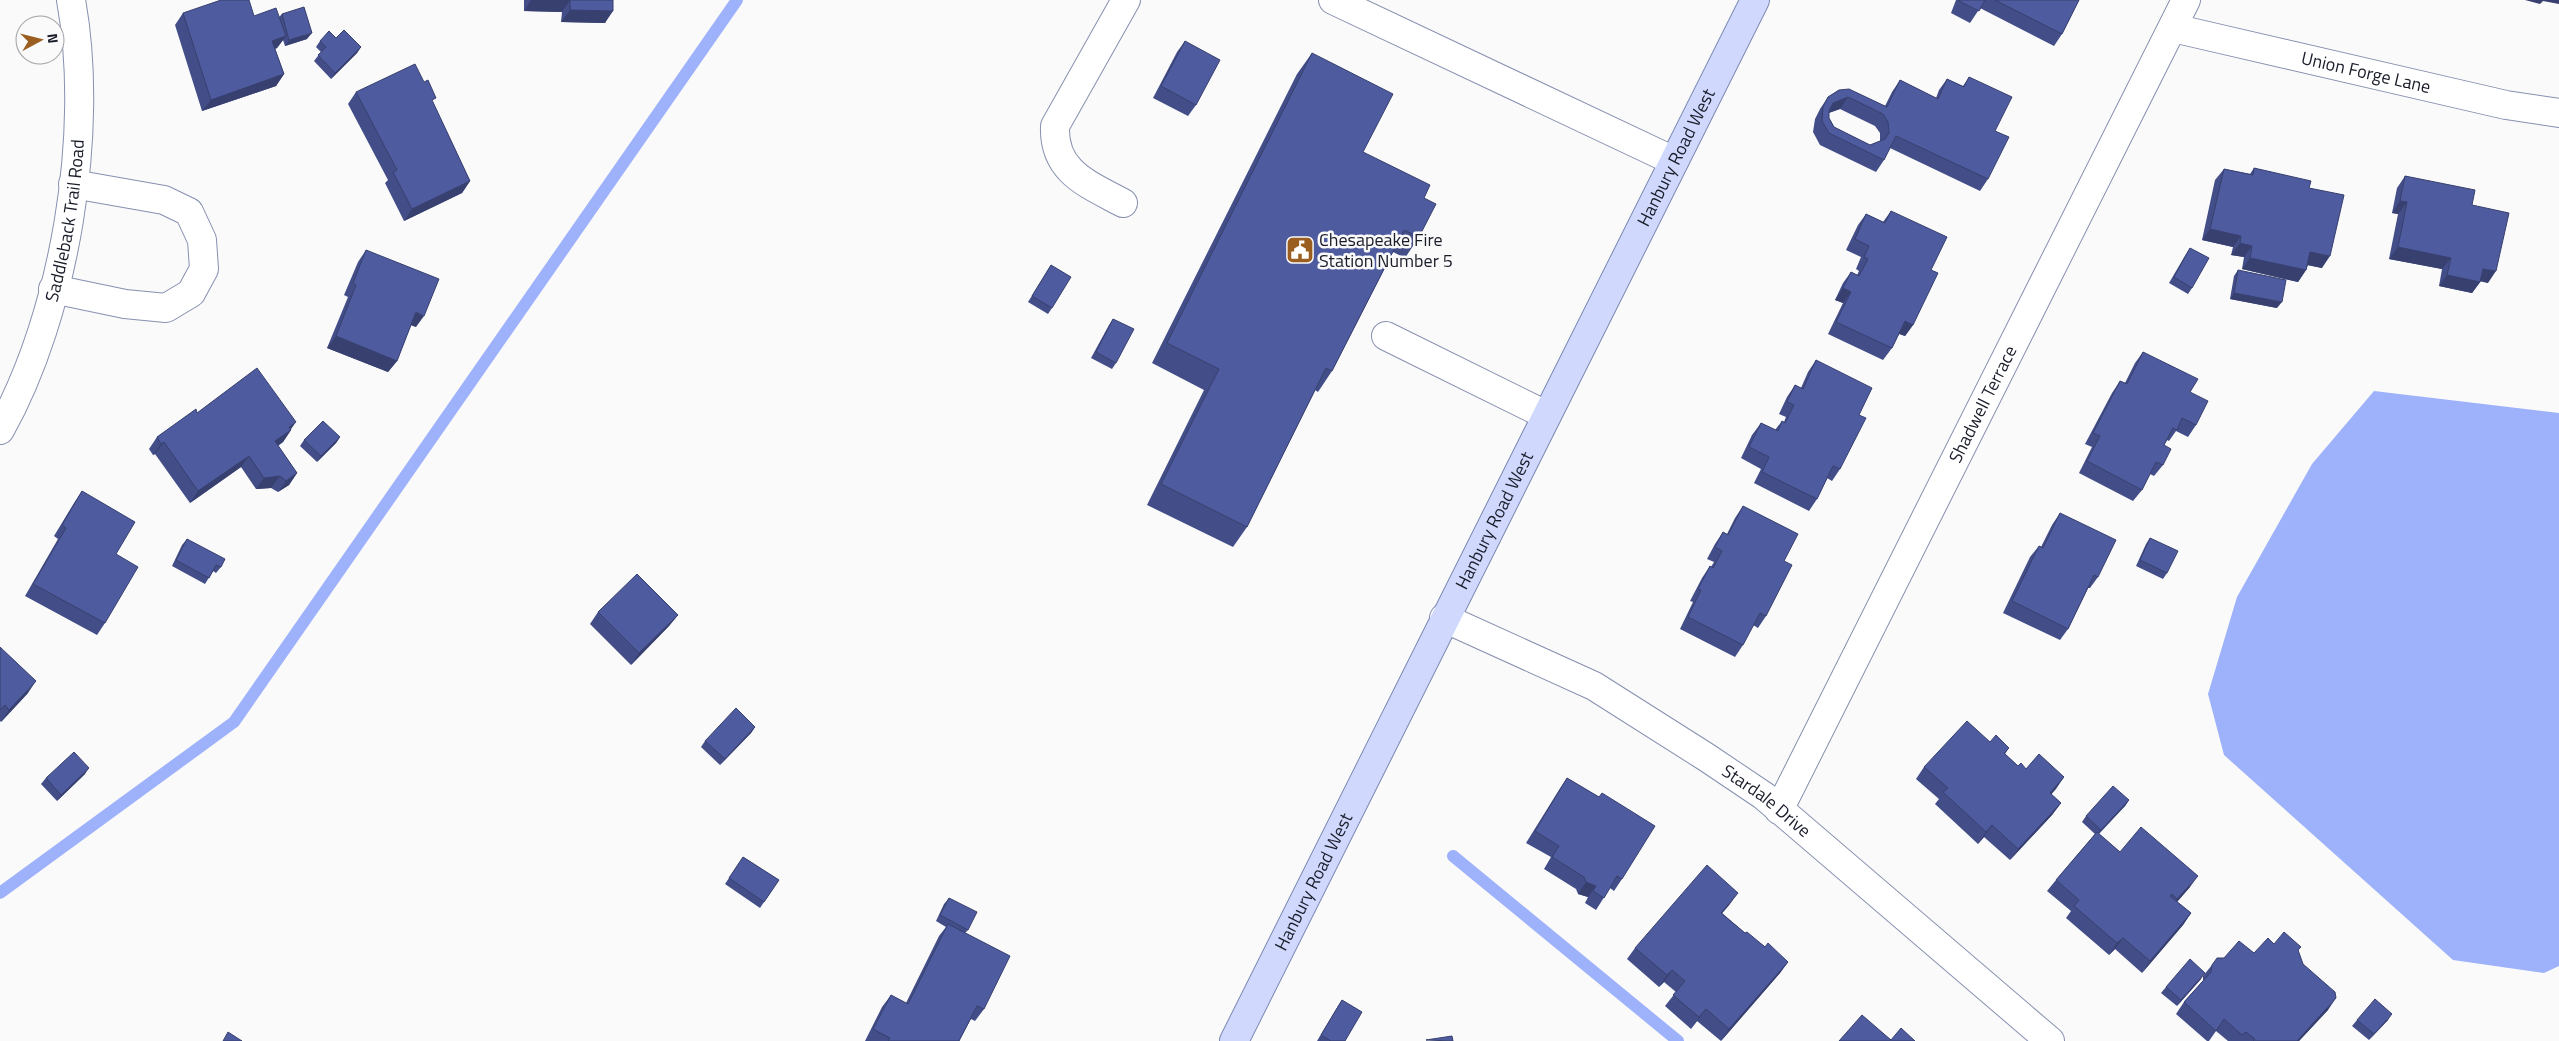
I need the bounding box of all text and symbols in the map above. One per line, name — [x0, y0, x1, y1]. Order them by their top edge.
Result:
north arrow — [15, 15, 65, 65]
text: N — [42, 32, 64, 44]
street label: Union Forge Lane — [2299, 44, 2433, 100]
street label: Hanbury Road West — [1630, 83, 1722, 231]
street label: Saddleback Trail Road — [38, 138, 91, 305]
place label: Chesapeake Fire Station Number 5 — [1319, 226, 1453, 274]
public building icon: Chesapeake Fire Station Number 5 — [1285, 235, 1315, 265]
street label: Shadwell Terrace — [1942, 341, 2023, 468]
street label: Hanbury Road West — [1448, 446, 1540, 594]
street label: Stardale Drive — [1717, 757, 1817, 844]
street label: Hanbury Road West — [1267, 807, 1359, 955]

